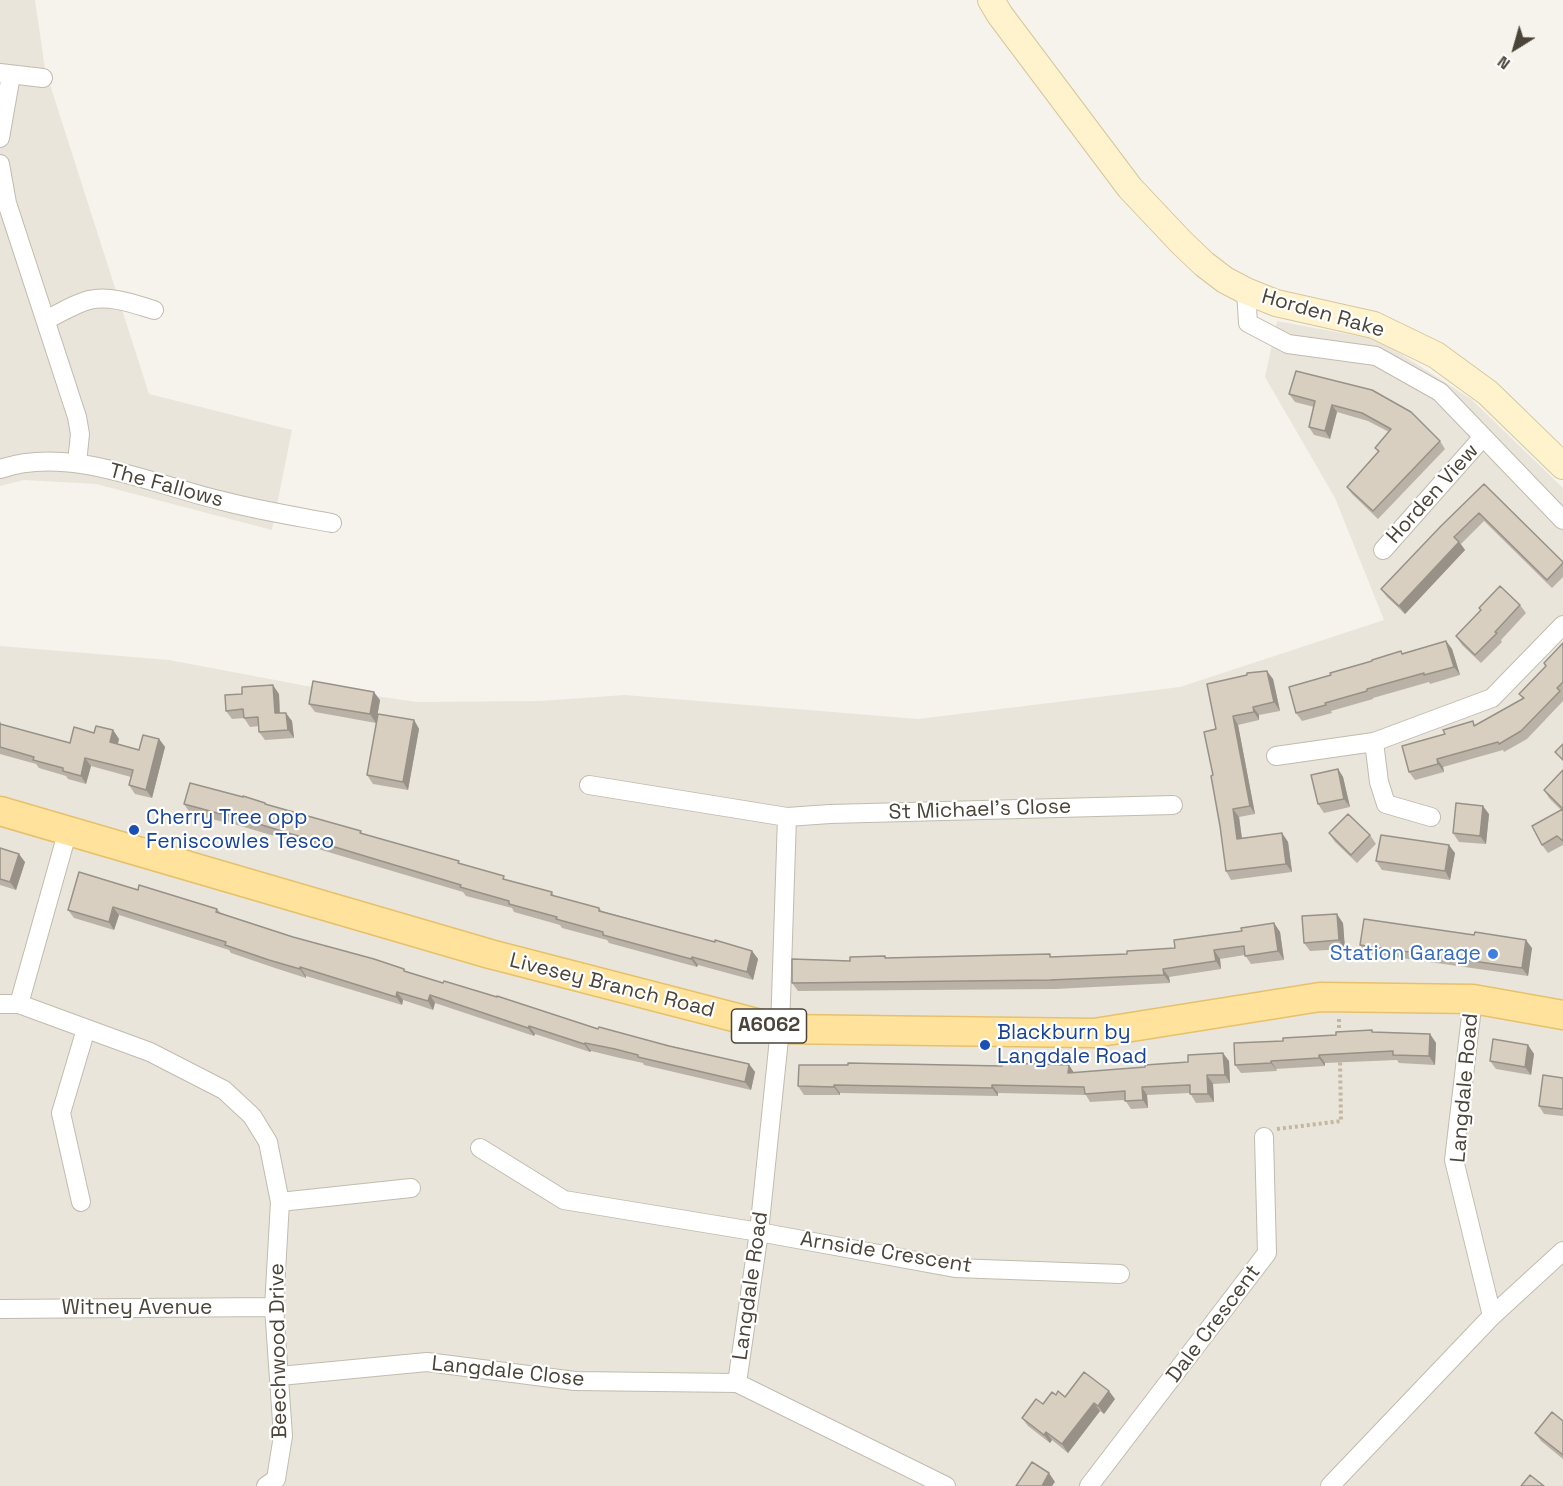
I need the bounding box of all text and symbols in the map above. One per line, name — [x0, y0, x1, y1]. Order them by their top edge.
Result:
north arrow — [1485, 18, 1545, 78]
text: N — [1493, 51, 1514, 74]
street label: Horden Rake — [1258, 284, 1388, 344]
street label: Horden View — [1382, 439, 1484, 549]
street label: The Fallows — [106, 459, 226, 513]
street label: St Michael's Close — [888, 794, 1072, 826]
place label: Cherry Tree opp Feniscowles Tesco — [146, 805, 334, 855]
marker: Cherry Tree opp Feniscowles Tesco — [127, 823, 141, 837]
place label: Station Garage — [1330, 941, 1481, 967]
marker: Station Garage — [1486, 947, 1500, 961]
street label: Livesey Branch Road — [507, 948, 717, 1024]
road number: A6062 — [732, 1009, 806, 1043]
street label: Langdale Road — [1446, 1012, 1484, 1164]
place label: Blackburn by Langdale Road — [997, 1020, 1147, 1070]
marker: Blackburn by Langdale Road — [978, 1038, 992, 1052]
street label: Langdale Road — [728, 1210, 774, 1362]
street label: Arnside Crescent — [798, 1227, 974, 1279]
street label: Dale Crescent — [1162, 1260, 1266, 1388]
street label: Beechwood Drive — [265, 1263, 293, 1439]
street label: Witney Avenue — [62, 1295, 212, 1321]
street label: Langdale Close — [430, 1351, 586, 1393]

